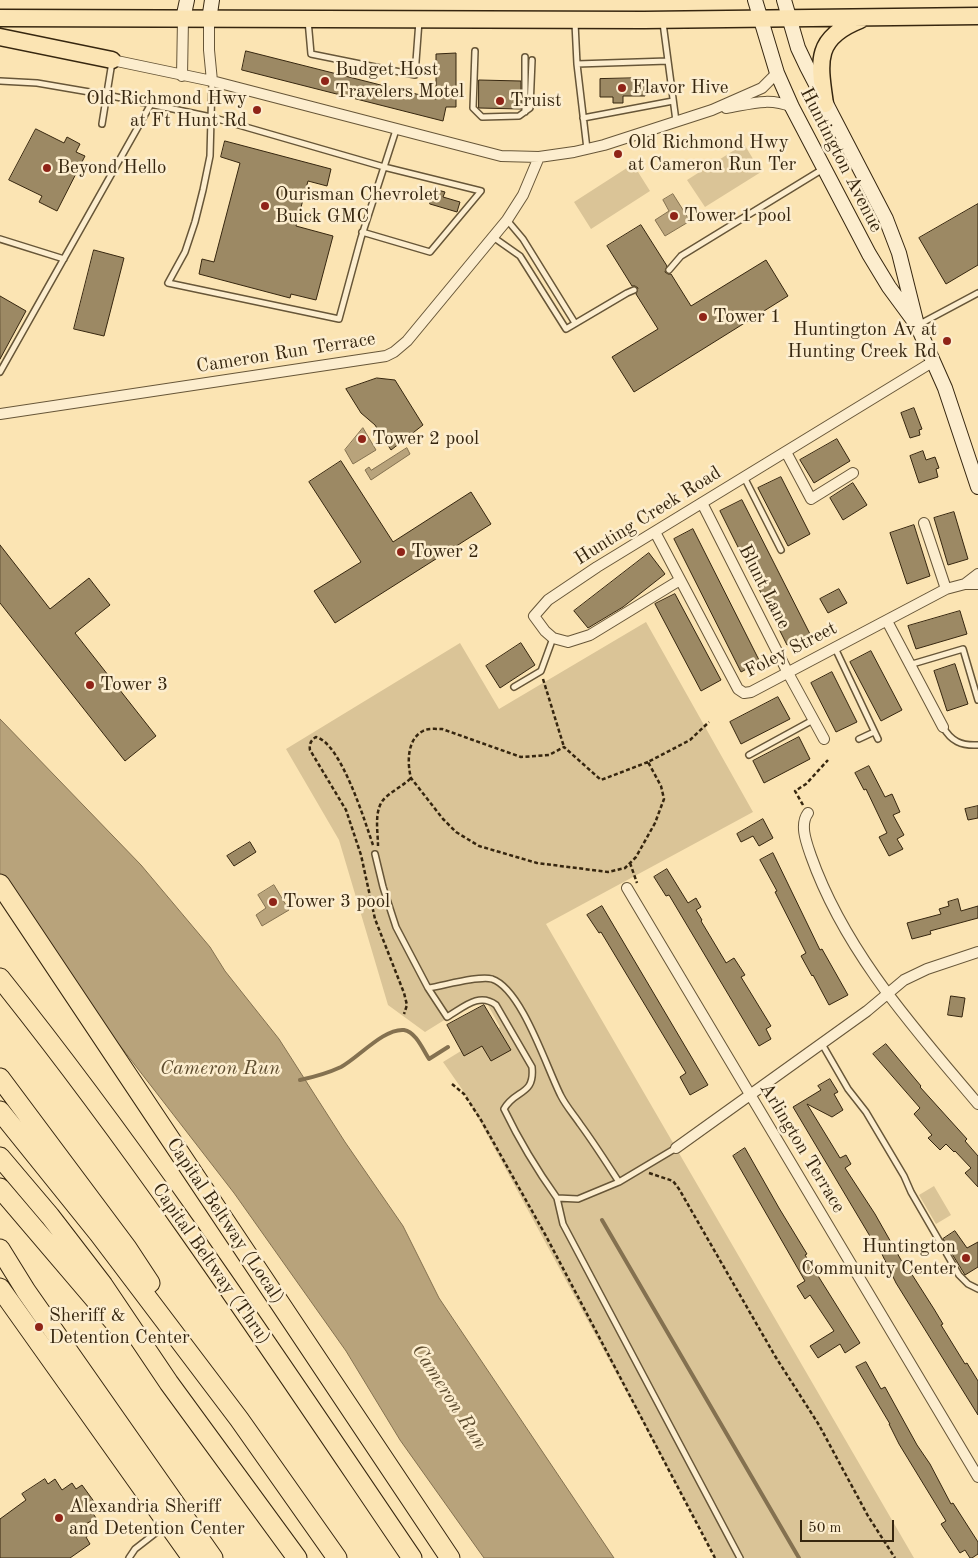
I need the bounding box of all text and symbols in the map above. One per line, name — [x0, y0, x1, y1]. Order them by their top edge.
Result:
place label: Budget Host Travelers Motel — [335, 59, 464, 103]
marker: Budget Host Travelers Motel — [319, 75, 331, 87]
place label: Flavor Hive — [632, 77, 728, 99]
marker: Flavor Hive — [616, 82, 628, 94]
street label: Huntington Avenue — [795, 84, 887, 236]
place label: Old Richmond Hwy at Ft Hunt Rd — [86, 88, 247, 132]
place label: Truist — [510, 90, 562, 112]
marker: Truist — [494, 95, 506, 107]
marker: Old Richmond Hwy at Ft Hunt Rd — [251, 104, 263, 116]
place label: Old Richmond Hwy at Cameron Run Ter — [628, 132, 796, 176]
marker: Old Richmond Hwy at Cameron Run Ter — [612, 148, 624, 160]
place label: Beyond Hello — [57, 157, 166, 179]
marker: Beyond Hello — [41, 162, 53, 174]
place label: Ourisman Chevrolet Buick GMC — [275, 184, 439, 228]
marker: Ourisman Chevrolet Buick GMC — [259, 200, 271, 212]
place label: Tower 1 pool — [684, 205, 791, 227]
marker: Tower 1 pool — [668, 210, 680, 222]
place label: Tower 1 — [713, 306, 781, 328]
marker: Tower 1 — [697, 311, 709, 323]
place label: Huntington Av at Hunting Creek Rd — [787, 319, 937, 363]
street label: Cameron Run Terrace — [195, 328, 377, 378]
marker: Huntington Av at Hunting Creek Rd — [941, 335, 953, 347]
place label: Tower 2 pool — [372, 428, 479, 450]
marker: Tower 2 pool — [356, 433, 368, 445]
street label: Hunting Creek Road — [570, 462, 726, 570]
place label: Tower 2 — [411, 541, 479, 563]
street label: Blunt Lane — [733, 541, 795, 633]
marker: Tower 2 — [395, 546, 407, 558]
street label: Foley Street — [741, 617, 841, 683]
place label: Tower 3 — [100, 674, 168, 696]
marker: Tower 3 — [84, 679, 96, 691]
place label: Tower 3 pool — [283, 891, 390, 913]
marker: Tower 3 pool — [267, 896, 279, 908]
water label: Cameron Run — [160, 1057, 280, 1081]
street label: Arlington Terrace — [754, 1079, 850, 1217]
street label: Capital Beltway (Local) — [161, 1134, 289, 1308]
street label: Capital Beltway (Thru) — [147, 1179, 275, 1349]
place label: Huntington Community Center — [801, 1236, 956, 1280]
marker: Huntington Community Center — [960, 1252, 972, 1264]
place label: Sheriff & Detention Center — [49, 1305, 190, 1349]
marker: Sheriff & Detention Center — [33, 1321, 45, 1333]
water label: Cameron Run — [406, 1340, 492, 1454]
place label: Alexandria Sheriff and Detention Center — [69, 1496, 245, 1540]
scale bar — [803, 1510, 897, 1542]
marker: Alexandria Sheriff and Detention Center — [53, 1512, 65, 1524]
text: 50 m — [808, 1521, 842, 1536]

